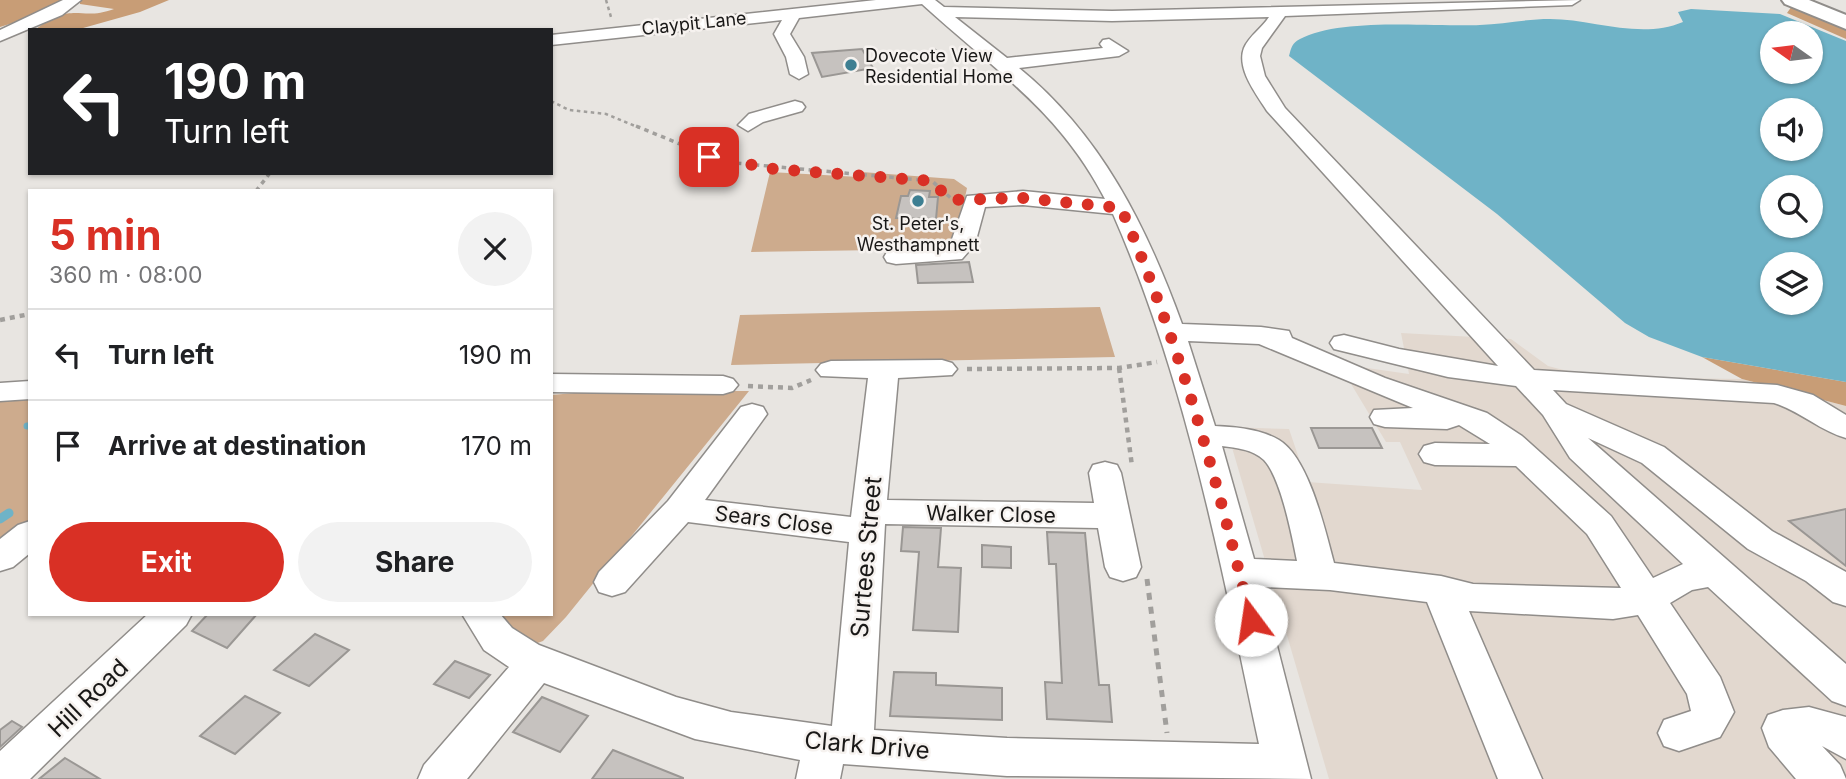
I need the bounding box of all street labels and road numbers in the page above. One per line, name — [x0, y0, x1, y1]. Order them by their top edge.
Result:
street label: Claypit Lane — [641, 7, 747, 39]
street label: Surtees Street — [845, 475, 888, 639]
street label: Sears Close — [713, 500, 835, 540]
street label: Walker Close — [926, 500, 1056, 528]
street label: Hill Road — [42, 653, 134, 743]
street label: Clark Drive — [803, 725, 931, 765]

